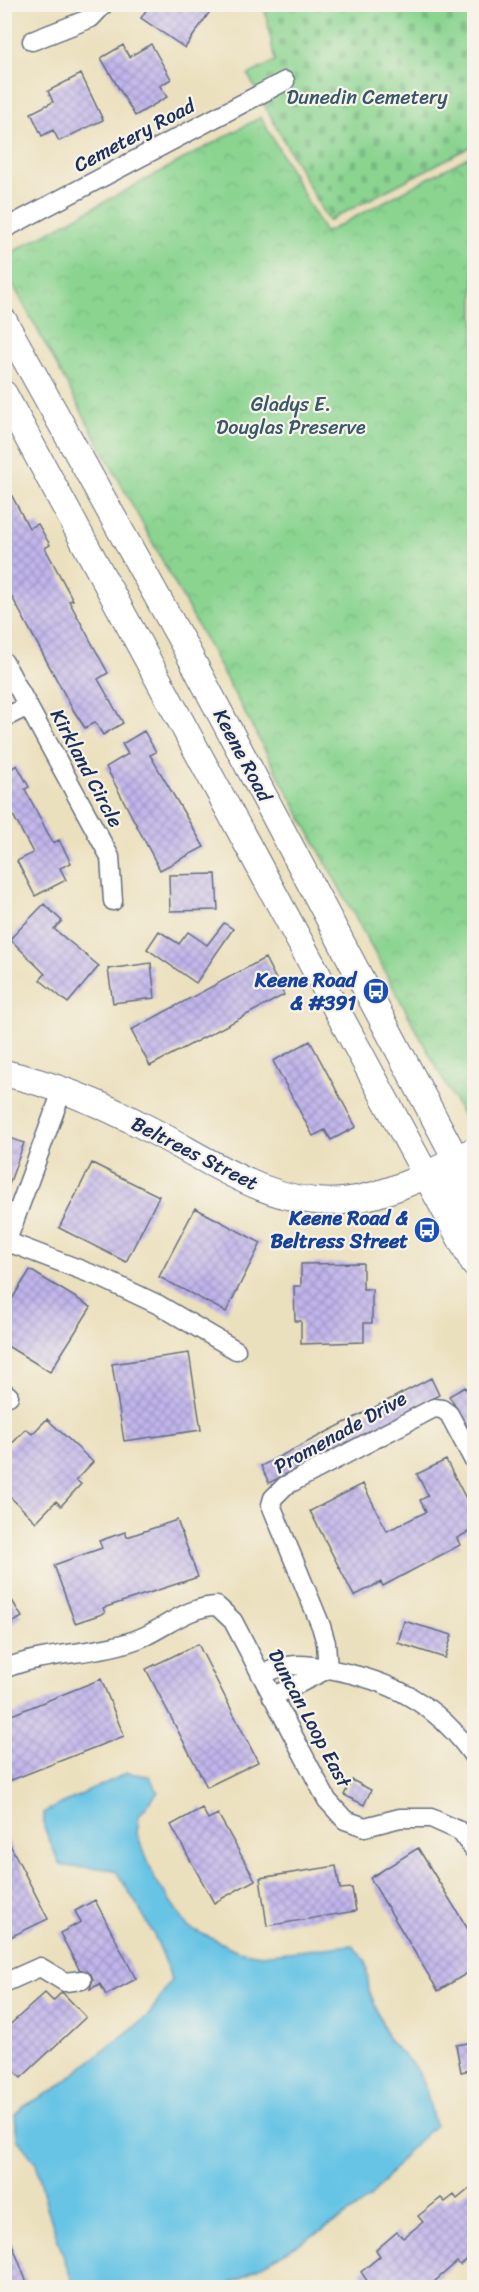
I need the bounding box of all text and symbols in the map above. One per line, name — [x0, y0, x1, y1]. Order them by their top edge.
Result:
park label: Dunedin Cemetery — [286, 80, 448, 115]
street label: Cemetery Road — [67, 88, 203, 182]
park label: Gladys E. Douglas Preserve — [216, 387, 366, 445]
street label: Kirkland Circle — [40, 702, 133, 834]
street label: Keene Road — [203, 702, 282, 809]
place label: Keene Road & #391 — [254, 963, 357, 1021]
bus stop icon: Keene Road & #391 — [361, 976, 391, 1006]
street label: Beltrees Street — [125, 1106, 265, 1201]
place label: Keene Road & Beltress Street — [270, 1201, 408, 1259]
bus stop icon: Keene Road & Beltress Street — [412, 1215, 442, 1245]
street label: Promenade Drive — [267, 1381, 414, 1484]
street label: Duncan Loop East — [258, 1642, 361, 1795]

